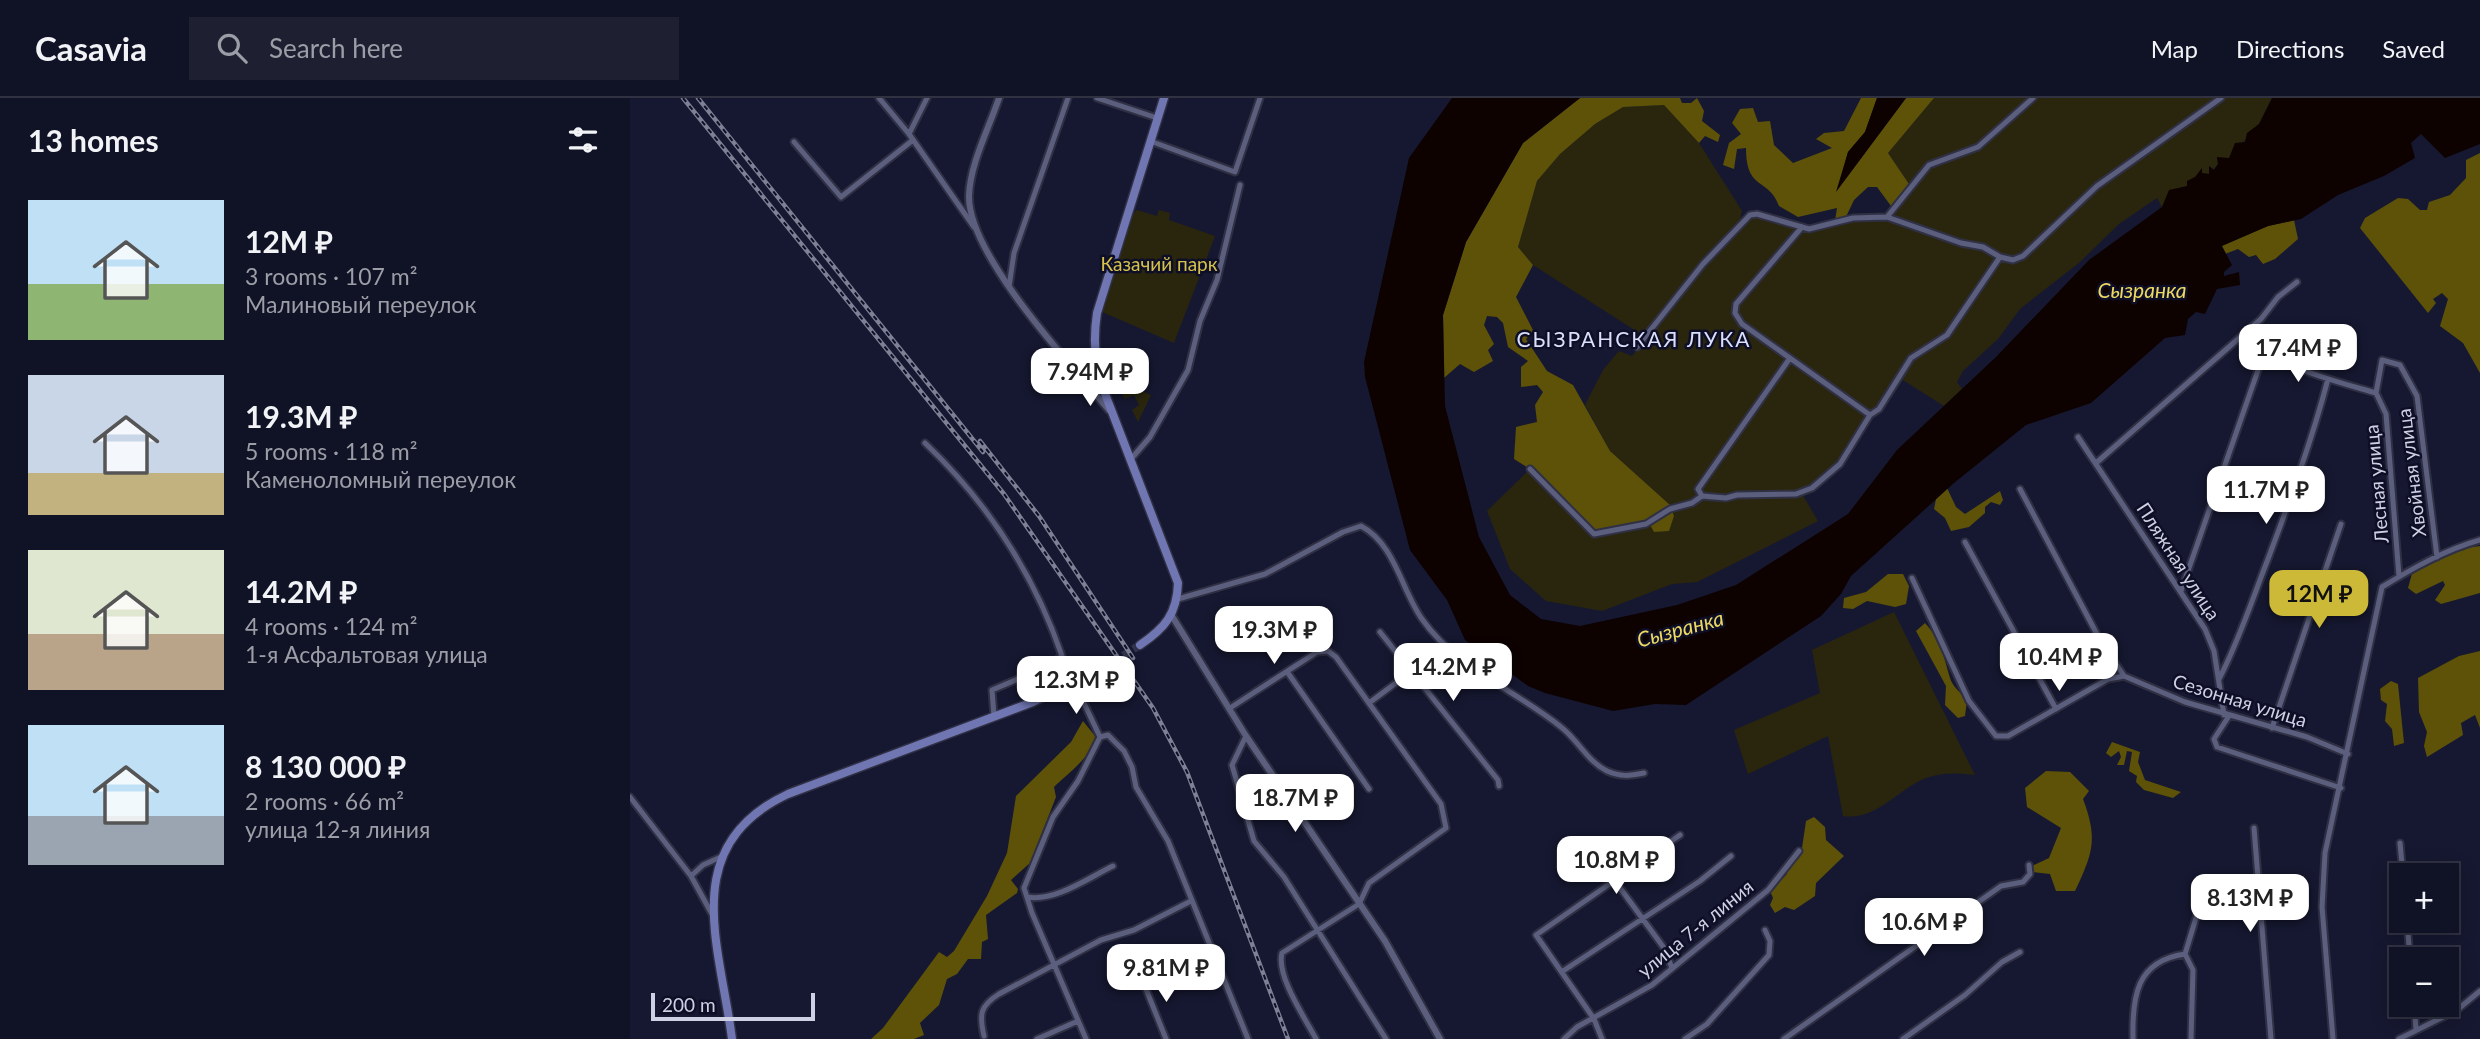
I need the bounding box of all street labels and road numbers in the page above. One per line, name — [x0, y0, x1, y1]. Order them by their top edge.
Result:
street label: Хвойная улица — [2392, 407, 2430, 539]
street label: Лесная улица — [2359, 424, 2393, 545]
street label: Пляжная улица — [2132, 498, 2226, 624]
street label: Сезонная улица — [2170, 669, 2310, 731]
street label: улица 7-я линия — [1633, 874, 1757, 982]

